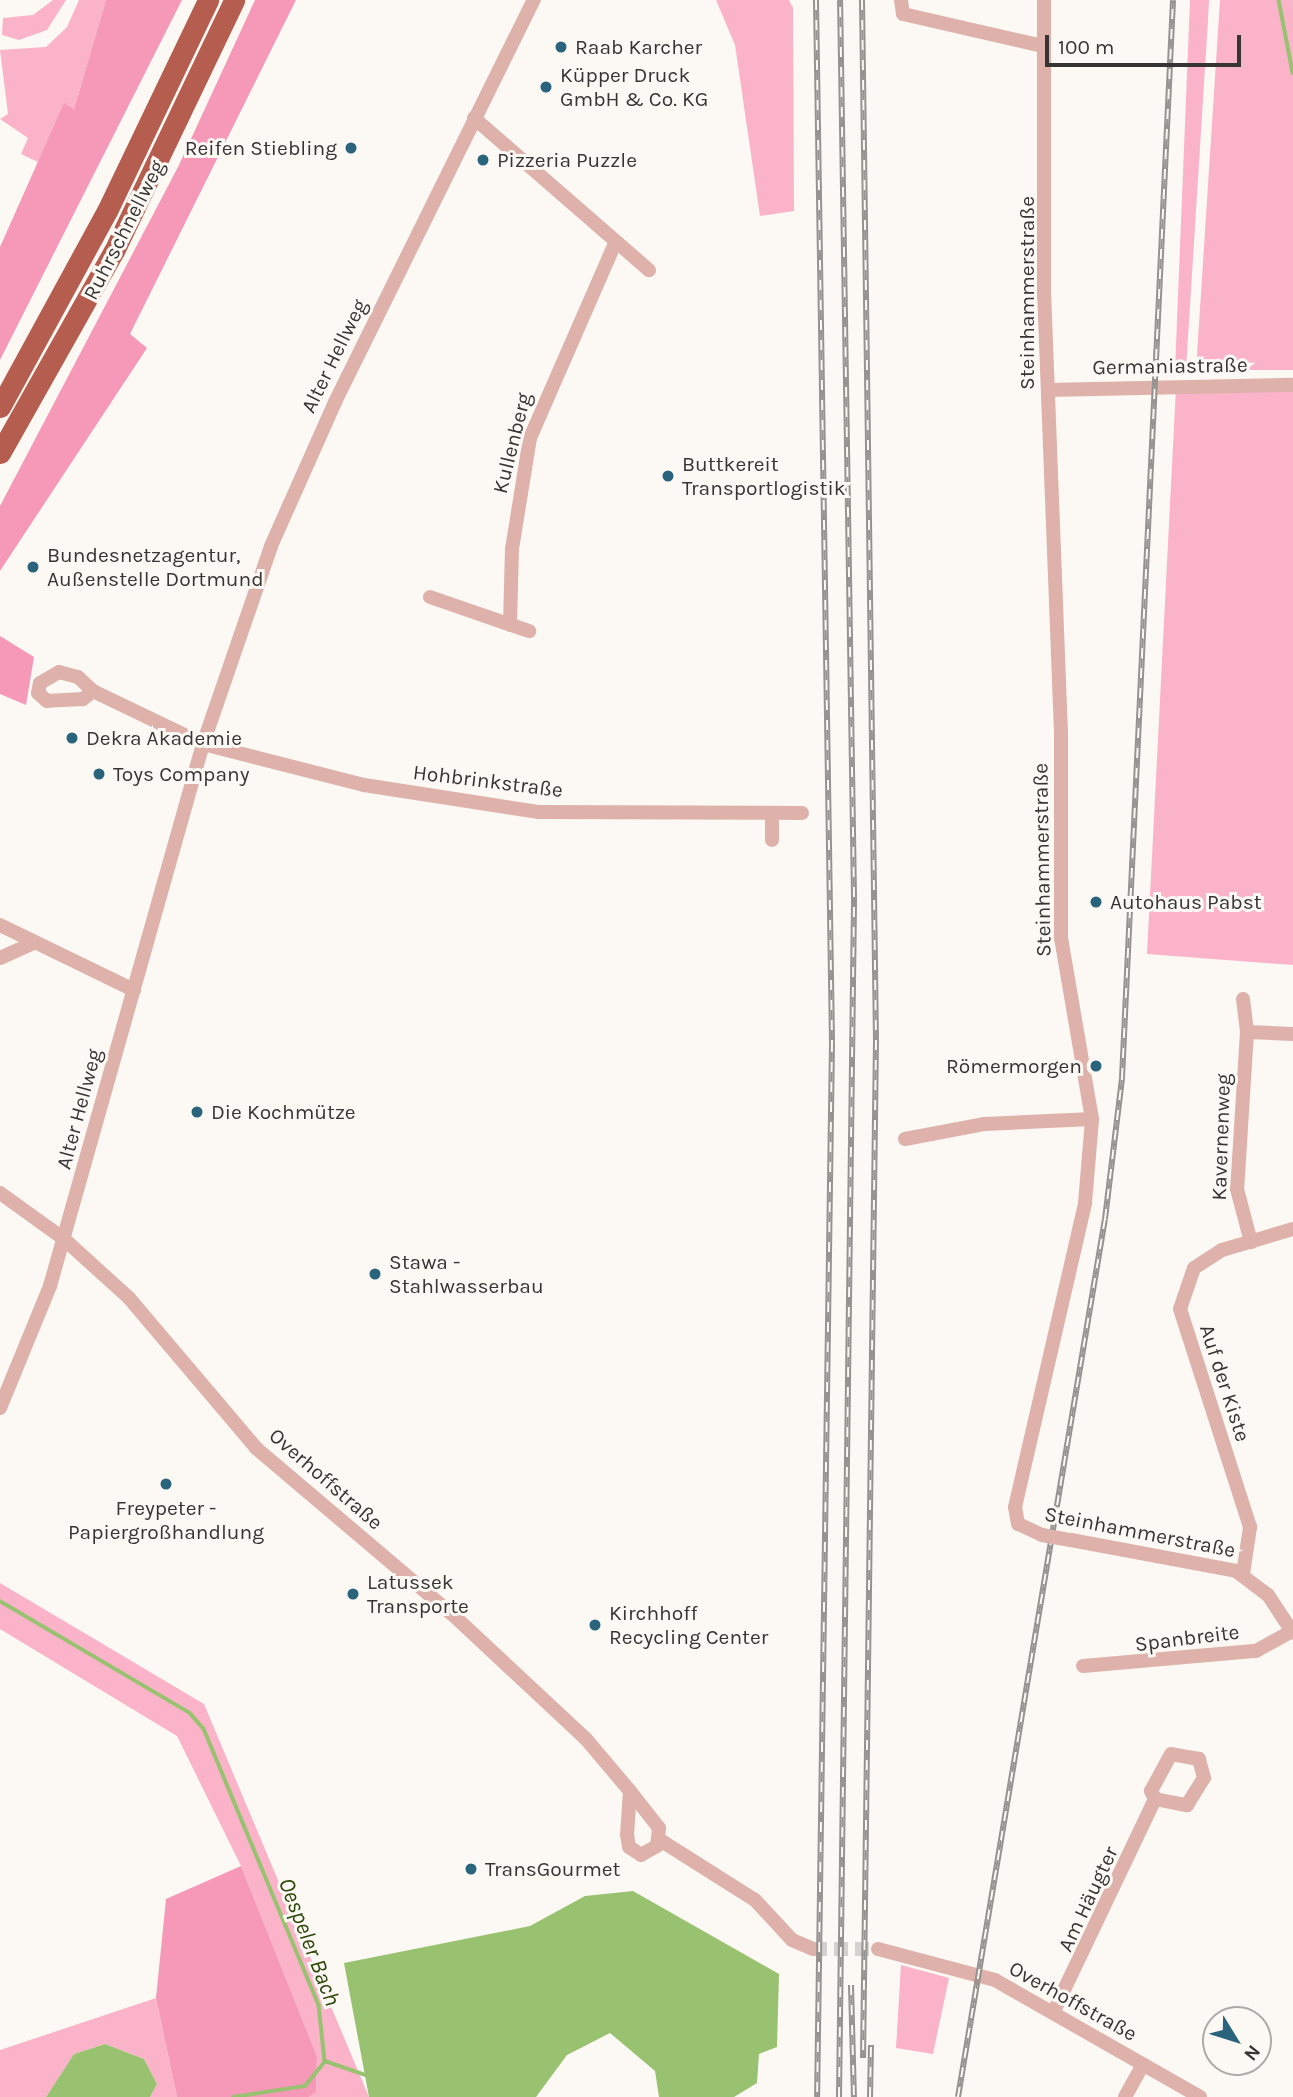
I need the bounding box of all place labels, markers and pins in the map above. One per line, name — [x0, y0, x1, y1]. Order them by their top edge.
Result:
place label: Raab Karcher — [575, 34, 702, 60]
marker: Raab Karcher — [553, 39, 569, 55]
place label: Küpper Druck GmbH & Co. KG — [560, 62, 708, 112]
marker: Küpper Druck GmbH & Co. KG — [538, 79, 554, 95]
place label: Reifen Stiebling — [185, 135, 337, 161]
marker: Reifen Stiebling — [343, 140, 359, 156]
place label: Pizzeria Puzzle — [497, 147, 637, 173]
marker: Pizzeria Puzzle — [475, 152, 491, 168]
place label: Buttkereit Transportlogistik — [682, 451, 846, 501]
marker: Buttkereit Transportlogistik — [660, 468, 676, 484]
place label: Bundesnetzagentur, Außenstelle Dortmund — [47, 542, 264, 592]
marker: Bundesnetzagentur, Außenstelle Dortmund — [25, 559, 41, 575]
place label: Dekra Akademie — [86, 725, 242, 751]
marker: Dekra Akademie — [64, 730, 80, 746]
place label: Toys Company — [113, 761, 249, 787]
marker: Toys Company — [91, 766, 107, 782]
place label: Autohaus Pabst — [1110, 889, 1262, 915]
marker: Autohaus Pabst — [1088, 894, 1104, 910]
place label: Römermorgen — [946, 1053, 1082, 1079]
marker: Römermorgen — [1088, 1058, 1104, 1074]
place label: Die Kochmütze — [211, 1099, 356, 1125]
marker: Die Kochmütze — [189, 1104, 205, 1120]
place label: Stawa - Stahlwasserbau — [389, 1249, 544, 1299]
marker: Stawa - Stahlwasserbau — [367, 1266, 383, 1282]
marker: Freypeter - Papiergroßhandlung — [158, 1476, 174, 1492]
place label: Freypeter - Papiergroßhandlung — [68, 1495, 264, 1545]
place label: Latussek Transporte — [367, 1569, 469, 1619]
marker: Latussek Transporte — [345, 1586, 361, 1602]
place label: Kirchhoff Recycling Center — [609, 1600, 768, 1650]
marker: Kirchhoff Recycling Center — [587, 1617, 603, 1633]
place label: TransGourmet — [485, 1856, 620, 1882]
marker: TransGourmet — [463, 1861, 479, 1877]

